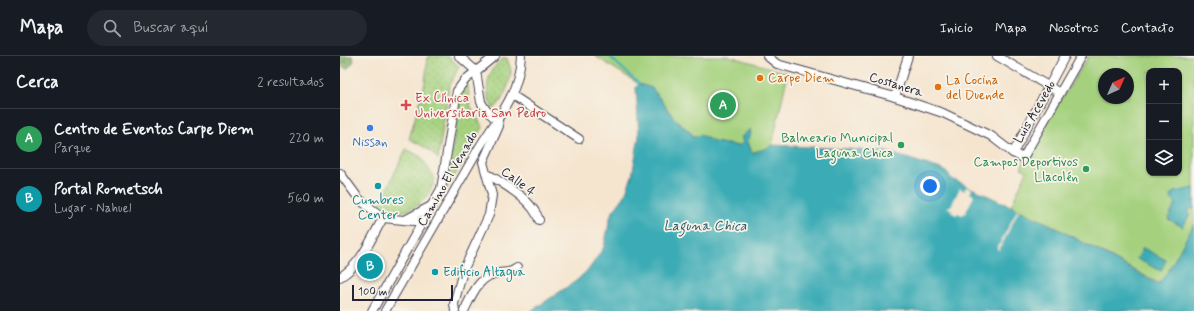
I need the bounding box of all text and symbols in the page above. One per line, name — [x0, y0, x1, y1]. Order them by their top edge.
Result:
search box — [87, 10, 367, 46]
text: Mapa — [20, 15, 63, 40]
icon: search — [101, 17, 123, 39]
text: Buscar aquí — [133, 18, 209, 38]
text: Inicio — [940, 19, 973, 37]
text: Mapa — [995, 19, 1027, 37]
text: Nosotros — [1049, 19, 1099, 37]
text: Contacto — [1121, 19, 1174, 37]
north arrow — [1098, 68, 1134, 104]
map controls — [1146, 68, 1182, 176]
button: + — [1146, 68, 1182, 104]
street label: Costanera — [867, 69, 925, 101]
place label: Carpe Diem — [768, 70, 835, 87]
text: Cerca — [16, 71, 59, 93]
place label: La Cocina del Duende — [946, 72, 1005, 104]
marker: Carpe Diem — [755, 73, 765, 83]
text: 2 resultados — [257, 74, 324, 91]
street label: Luis Acevedo — [1010, 78, 1060, 146]
marker: La Cocina del Duende — [933, 82, 943, 92]
place label: Ex Clínica Universitaria San Pedro — [415, 90, 546, 122]
pin: A — [710, 90, 736, 120]
marker: Ex Clínica Universitaria San Pedro — [400, 99, 412, 111]
button: − — [1146, 104, 1182, 140]
text: Centro de Eventos Carpe Diem — [54, 120, 254, 140]
marker: Nissan — [365, 123, 375, 133]
street label: Camino El Venado — [414, 128, 482, 230]
text: A — [25, 130, 33, 147]
text: 220 m — [289, 130, 324, 147]
place label: Balneario Municipal Laguna Chica — [781, 130, 893, 164]
place label: Nissan — [352, 134, 388, 151]
text: Parque — [54, 140, 91, 157]
marker: Balneario Municipal Laguna Chica — [896, 140, 906, 150]
button: layers — [1146, 140, 1182, 176]
place label: Campos Deportivos Llacolén — [973, 154, 1078, 186]
street label: Calle 4 — [497, 163, 539, 201]
marker: Campos Deportivos Llacolén — [1081, 164, 1091, 174]
your location — [920, 176, 940, 196]
text: Portal Rometsch — [54, 180, 163, 200]
marker: Cumbres Center — [373, 181, 383, 191]
text: B — [25, 190, 33, 207]
text: 560 m — [287, 190, 324, 207]
place label: Cumbres Center — [352, 192, 404, 224]
text: Lugar · Nahuel — [54, 200, 131, 217]
water label: Laguna Chica — [663, 217, 747, 237]
pin: B — [357, 251, 383, 281]
place label: Edificio Altagua — [443, 264, 525, 282]
marker: Edificio Altagua — [430, 267, 440, 277]
scale bar — [352, 283, 453, 302]
text: 100 m — [358, 285, 388, 299]

